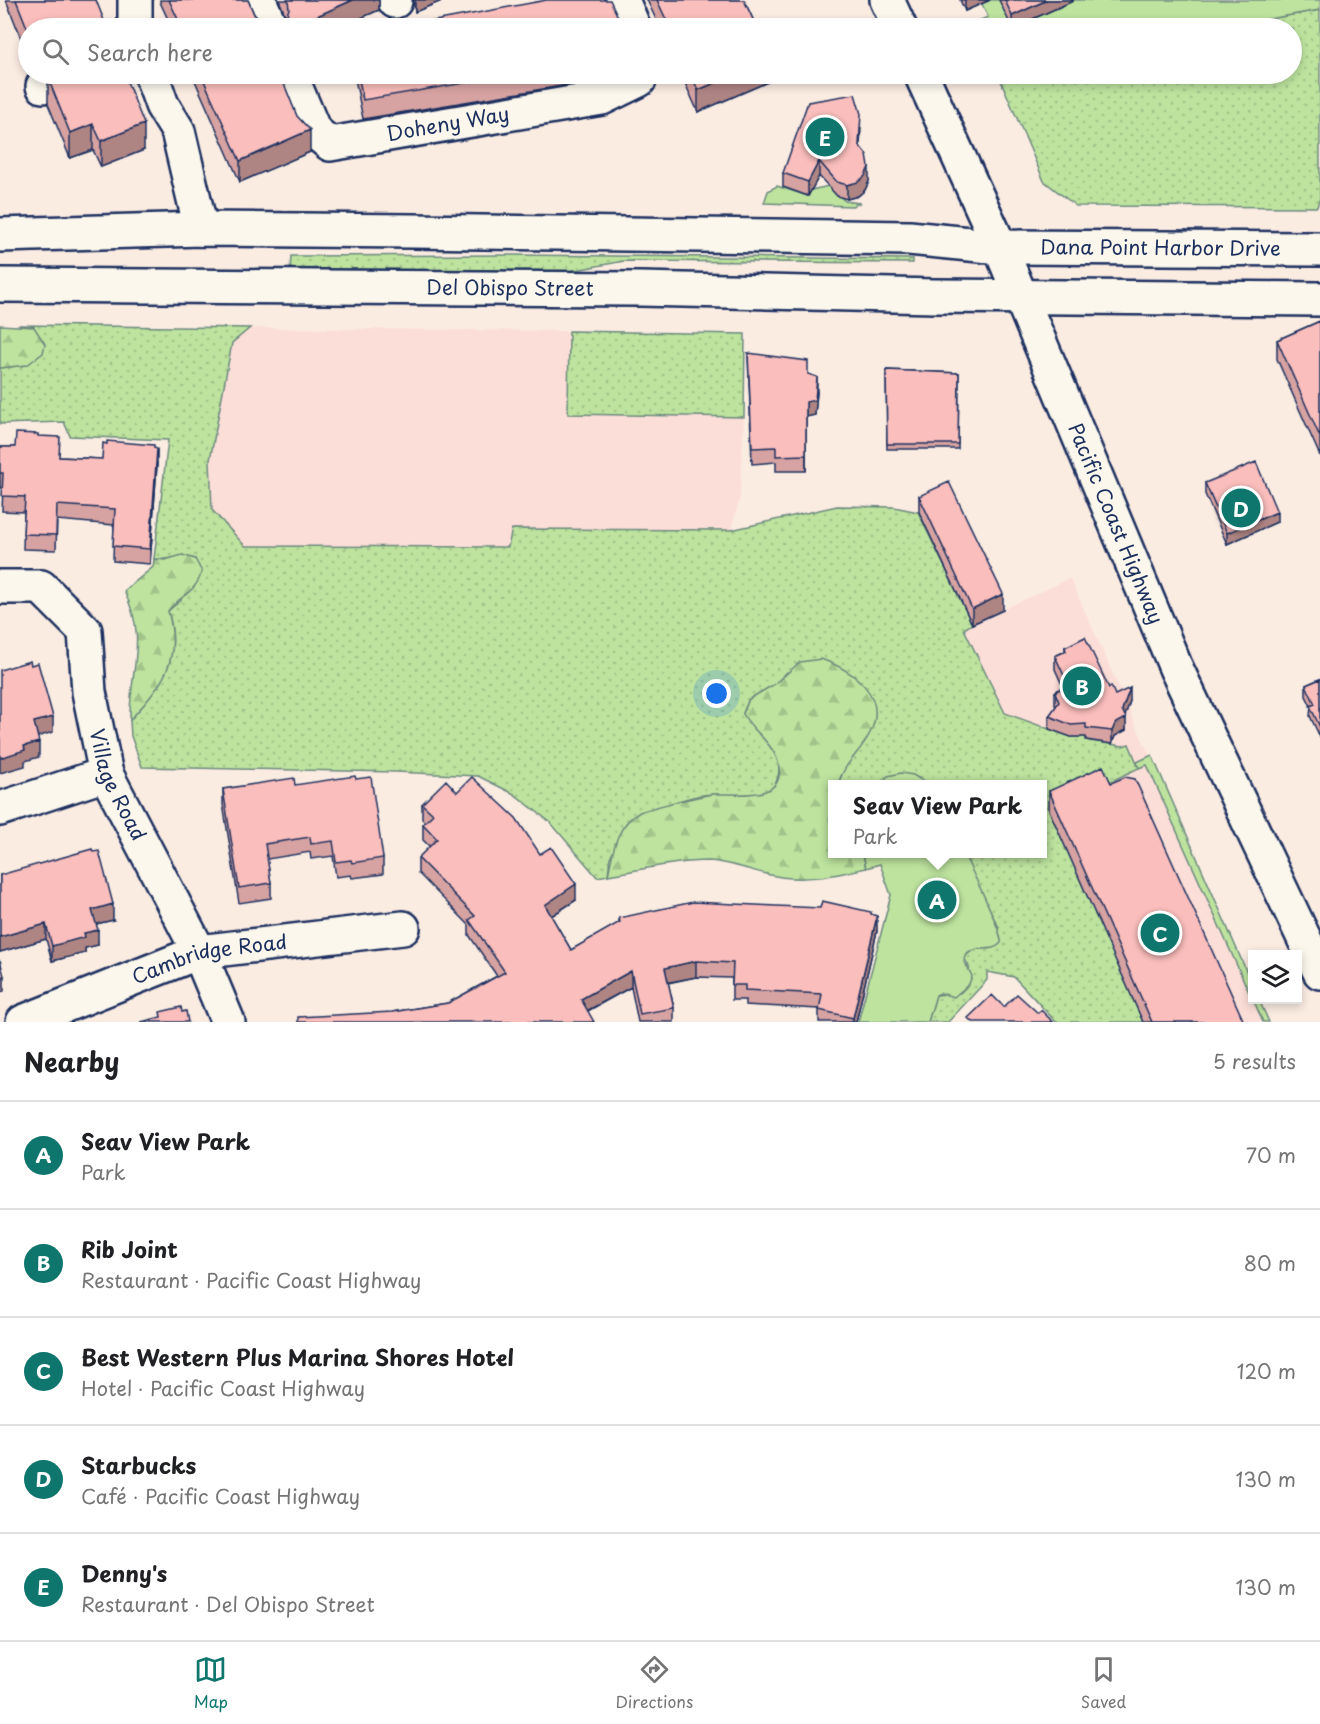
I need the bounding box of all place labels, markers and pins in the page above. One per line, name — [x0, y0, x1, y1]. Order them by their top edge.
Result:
pin: E — [806, 114, 844, 160]
pin: D — [1222, 486, 1260, 530]
pin: B — [1062, 664, 1102, 708]
pin: A — [918, 878, 956, 922]
pin: C — [1140, 910, 1180, 956]

